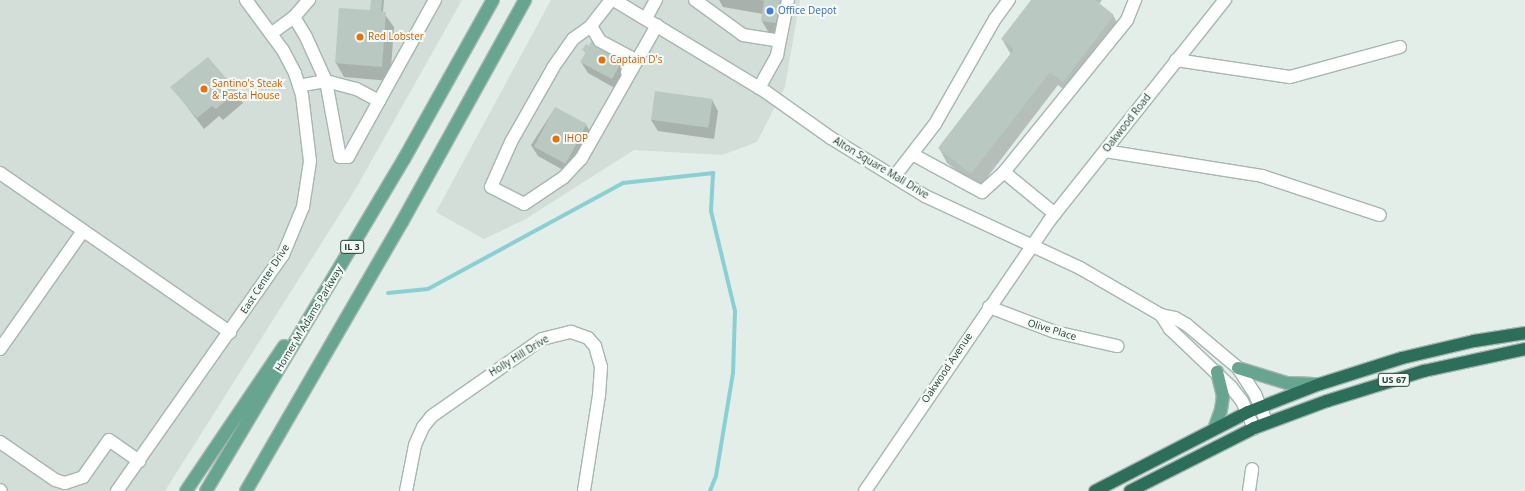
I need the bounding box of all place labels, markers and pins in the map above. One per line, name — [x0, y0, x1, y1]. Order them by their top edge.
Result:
place label: Office Depot — [778, 5, 837, 17]
marker: Office Depot — [765, 6, 775, 16]
place label: Red Lobster — [368, 31, 424, 43]
marker: Red Lobster — [355, 32, 365, 42]
place label: Captain D's — [610, 54, 663, 66]
marker: Captain D's — [597, 55, 607, 65]
place label: Santino's Steak & Pasta House — [212, 77, 282, 100]
marker: Santino's Steak & Pasta House — [199, 84, 209, 94]
place label: IHOP — [564, 133, 588, 145]
marker: IHOP — [551, 134, 561, 144]

